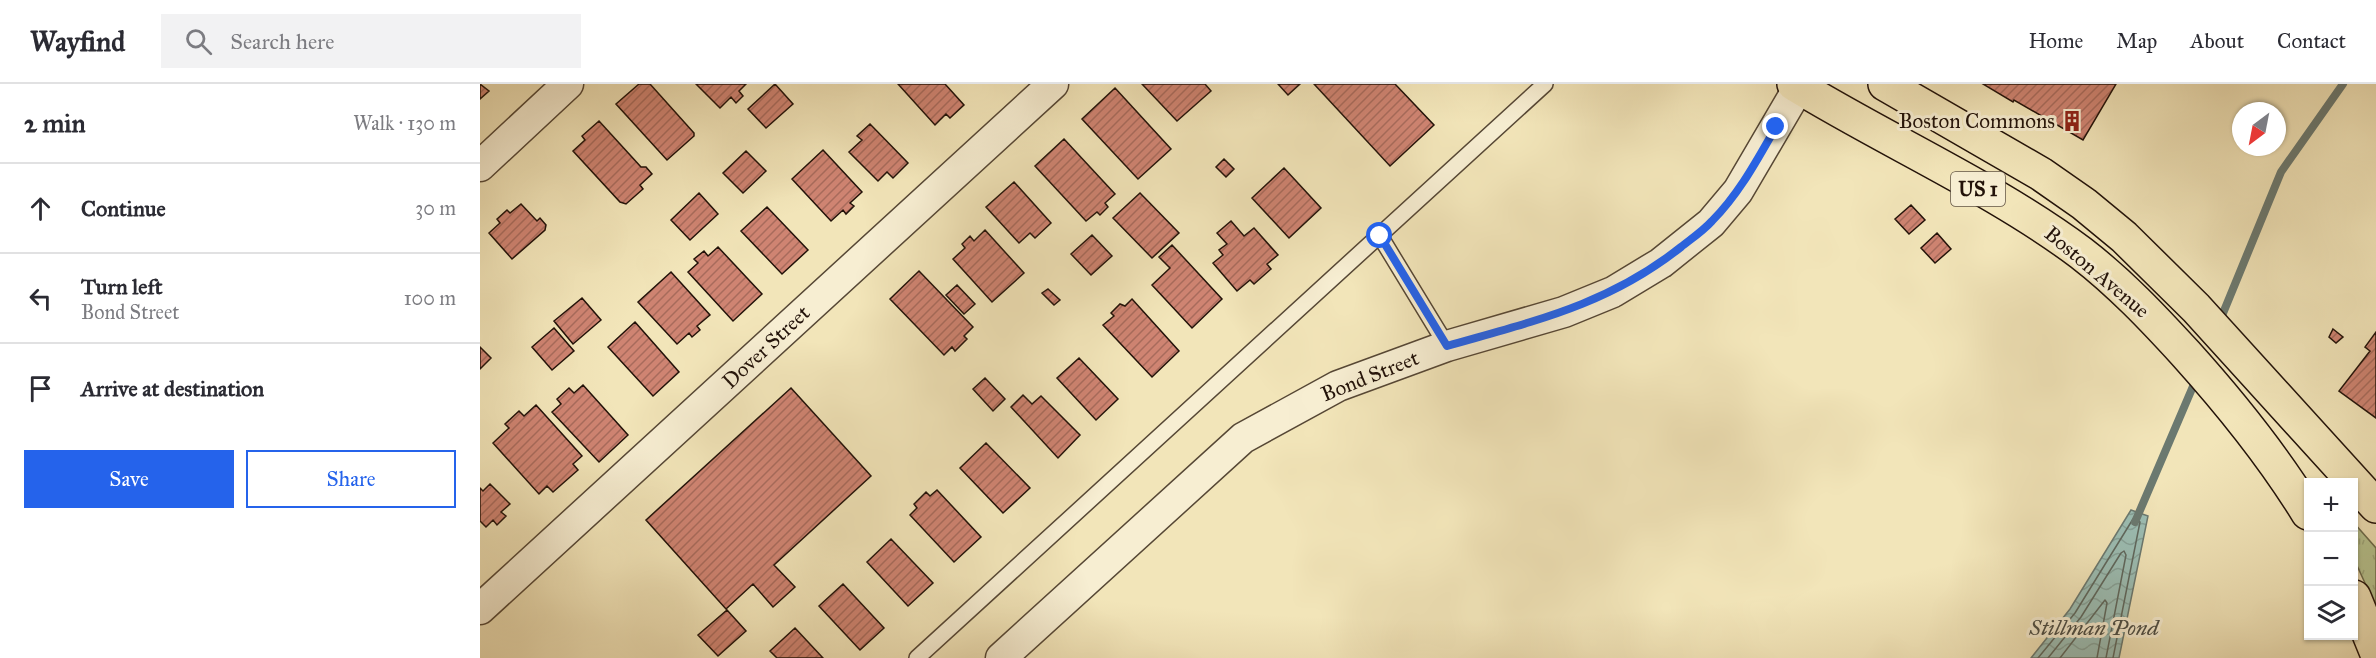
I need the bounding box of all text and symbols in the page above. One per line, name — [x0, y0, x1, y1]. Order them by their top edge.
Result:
search box — [161, 14, 581, 68]
text: Wayfind — [30, 24, 125, 59]
icon: search — [182, 25, 215, 58]
text: Search here — [230, 28, 334, 55]
text: Home — [2028, 28, 2083, 54]
text: Map — [2116, 28, 2157, 54]
text: About — [2190, 28, 2244, 54]
text: Contact — [2277, 28, 2346, 54]
north arrow — [2232, 102, 2286, 156]
text: 2 min — [24, 107, 85, 139]
place label: Boston Commons — [1899, 108, 2055, 134]
building icon: Boston Commons — [2060, 109, 2084, 133]
text: Walk · 130 m — [353, 111, 456, 135]
route end — [1762, 113, 1788, 139]
road number: US 1 — [1951, 172, 2005, 206]
icon: ahead — [24, 192, 57, 225]
text: Continue — [81, 195, 166, 222]
text: 30 m — [415, 196, 456, 220]
street label: Boston Avenue — [2039, 220, 2155, 324]
route start — [1366, 222, 1392, 248]
text: Turn left — [81, 273, 163, 300]
icon: left — [24, 282, 57, 315]
text: 100 m — [404, 286, 456, 310]
text: Bond Street — [81, 300, 179, 324]
street label: Dover Street — [717, 300, 816, 394]
street label: Bond Street — [1317, 344, 1423, 407]
icon: arrive — [24, 372, 57, 405]
text: Arrive at destination — [81, 375, 264, 402]
button: Save — [24, 450, 234, 508]
button: Share — [246, 450, 456, 508]
map controls — [2304, 478, 2358, 640]
button: + — [2304, 478, 2358, 532]
button: − — [2304, 532, 2358, 586]
button: layers — [2304, 586, 2358, 640]
water label: Stillman Pond — [2028, 614, 2160, 641]

